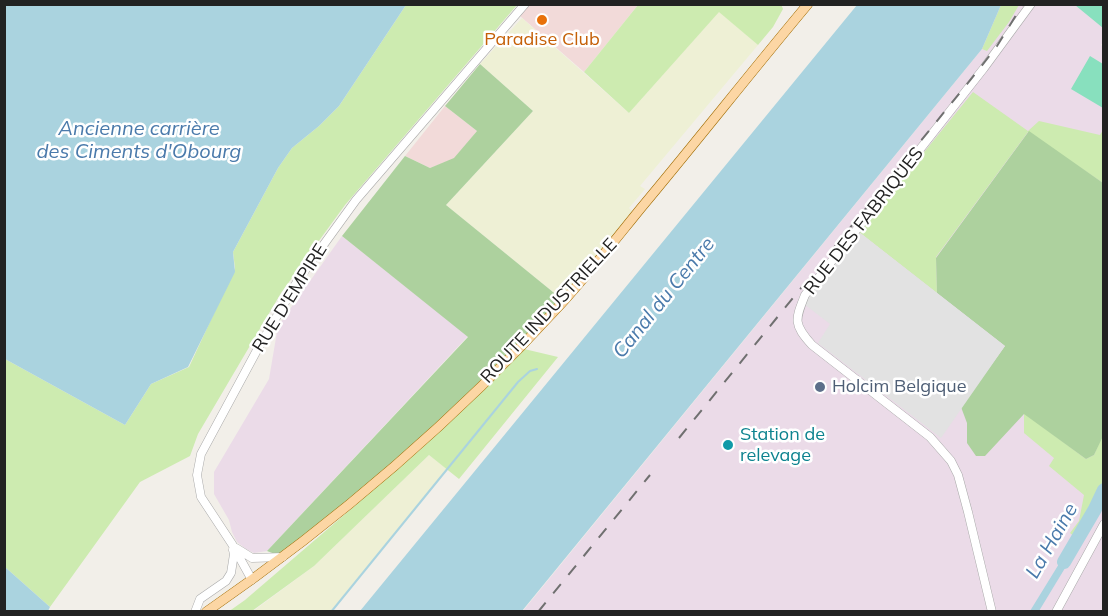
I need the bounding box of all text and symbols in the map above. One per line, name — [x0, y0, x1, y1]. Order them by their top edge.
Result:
marker: Paradise Club — [535, 13, 549, 27]
place label: Paradise Club — [484, 29, 600, 51]
water label: Ancienne carrière des Ciments d'Obourg — [37, 117, 241, 164]
street label: RUE DES FABRIQUES — [800, 143, 928, 299]
water label: Canal du Centre — [608, 233, 720, 363]
street label: ROUTE INDUSTRIELLE — [476, 234, 622, 388]
street label: RUE D'EMPIRE — [248, 240, 332, 356]
place label: Holcim Belgique — [832, 376, 966, 398]
marker: Holcim Belgique — [813, 380, 827, 394]
place label: Station de relevage — [740, 424, 825, 466]
marker: Station de relevage — [721, 438, 735, 452]
water label: La Haine — [1021, 499, 1083, 583]

